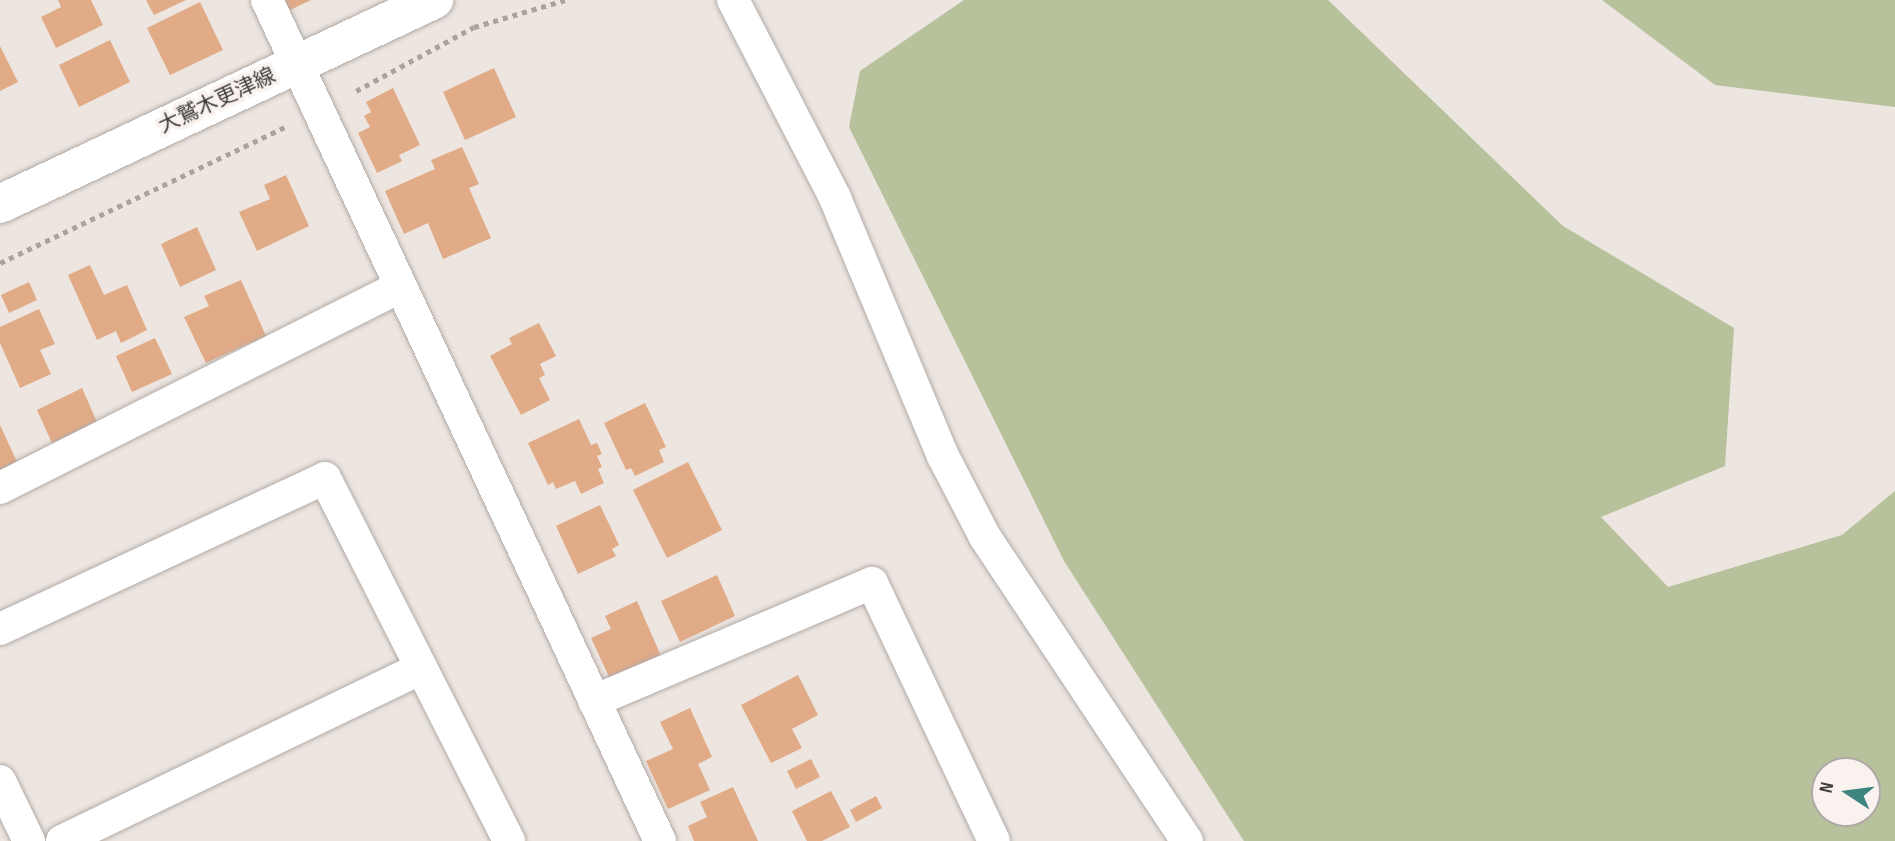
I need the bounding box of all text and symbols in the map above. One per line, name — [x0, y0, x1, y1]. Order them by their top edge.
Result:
street label: 大鷲木更津線 — [155, 63, 279, 139]
north arrow — [1811, 757, 1881, 827]
text: N — [1815, 780, 1839, 795]

